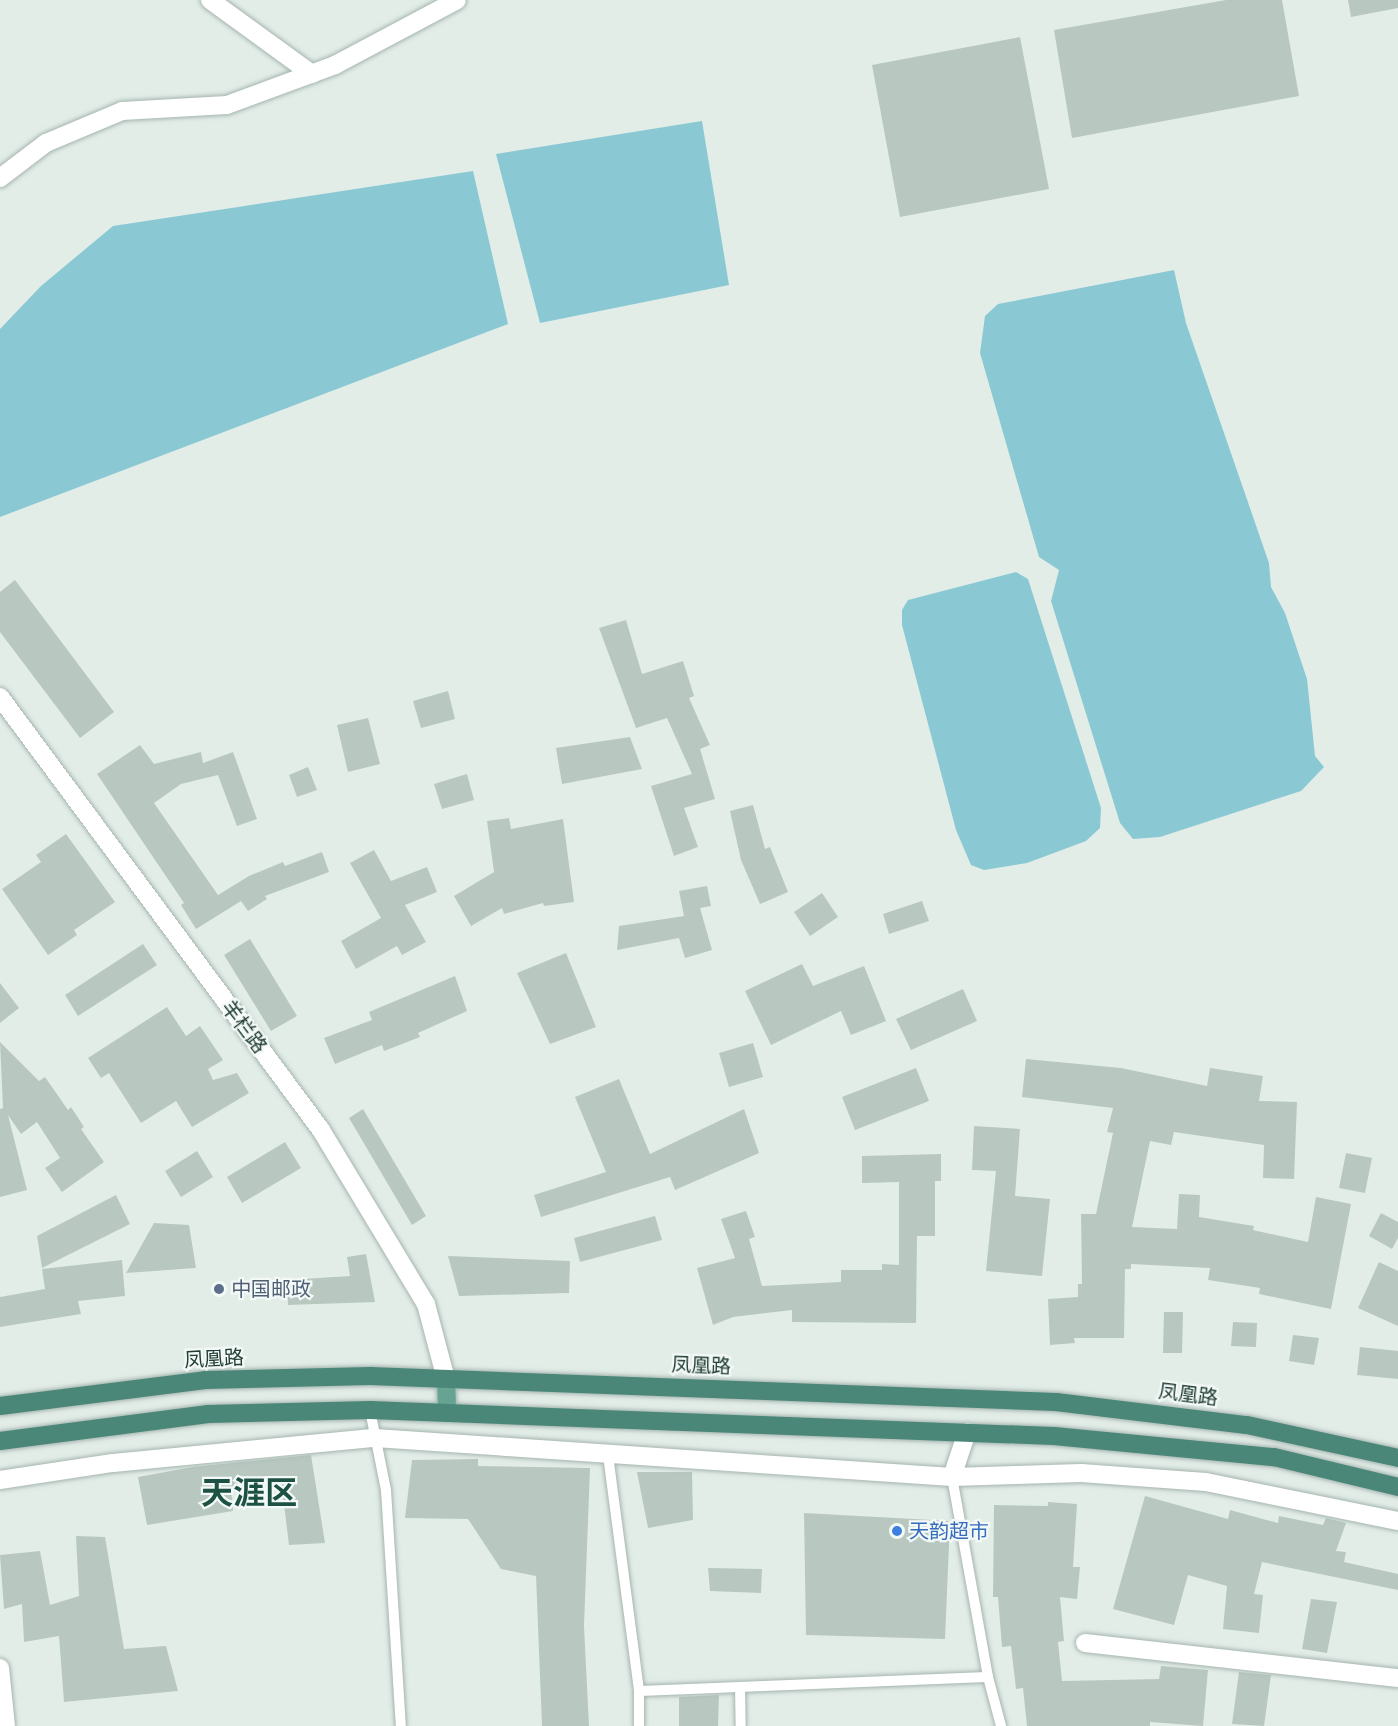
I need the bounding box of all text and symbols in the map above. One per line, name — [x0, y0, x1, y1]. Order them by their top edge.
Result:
street label: 羊栏路 — [216, 996, 272, 1058]
place label: 中国邮政 — [231, 1277, 311, 1301]
marker: 中国邮政 — [212, 1282, 226, 1296]
street label: 凤凰路 — [183, 1345, 245, 1373]
street label: 凤凰路 — [671, 1353, 731, 1379]
street label: 凤凰路 — [1157, 1379, 1219, 1411]
district label: 天涯区 — [201, 1474, 297, 1512]
place label: 天韵超市 — [909, 1519, 989, 1543]
marker: 天韵超市 — [890, 1524, 904, 1538]

